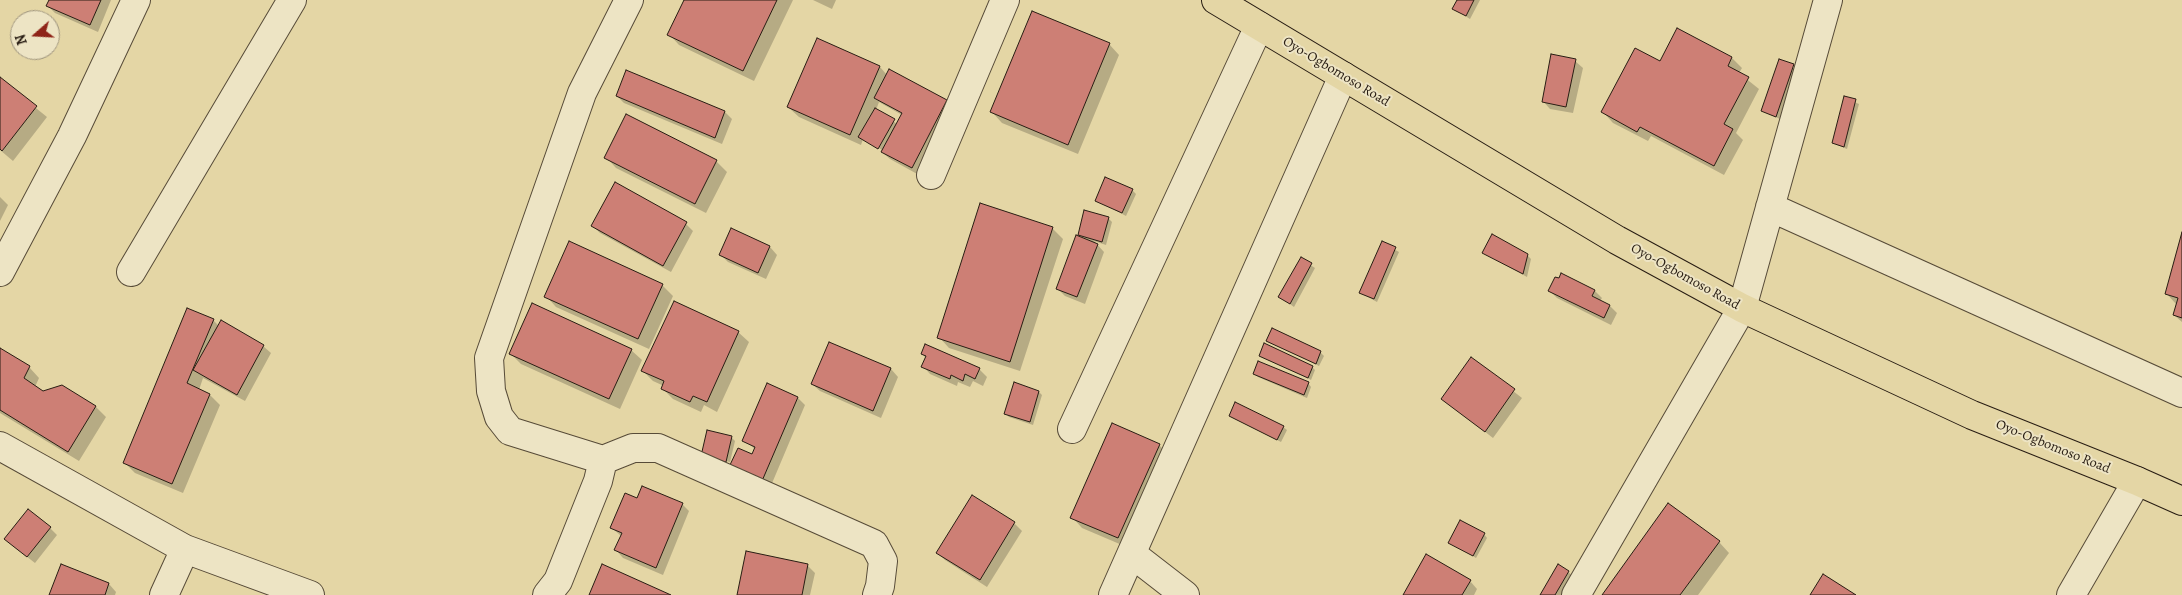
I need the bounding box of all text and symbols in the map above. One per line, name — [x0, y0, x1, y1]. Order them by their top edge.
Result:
north arrow — [10, 10, 60, 60]
text: N — [11, 32, 32, 48]
street label: Oyo-Ogbomoso Road — [1279, 33, 1393, 111]
street label: Oyo-Ogbomoso Road — [1628, 240, 1742, 314]
street label: Oyo-Ogbomoso Road — [1993, 416, 2113, 478]

